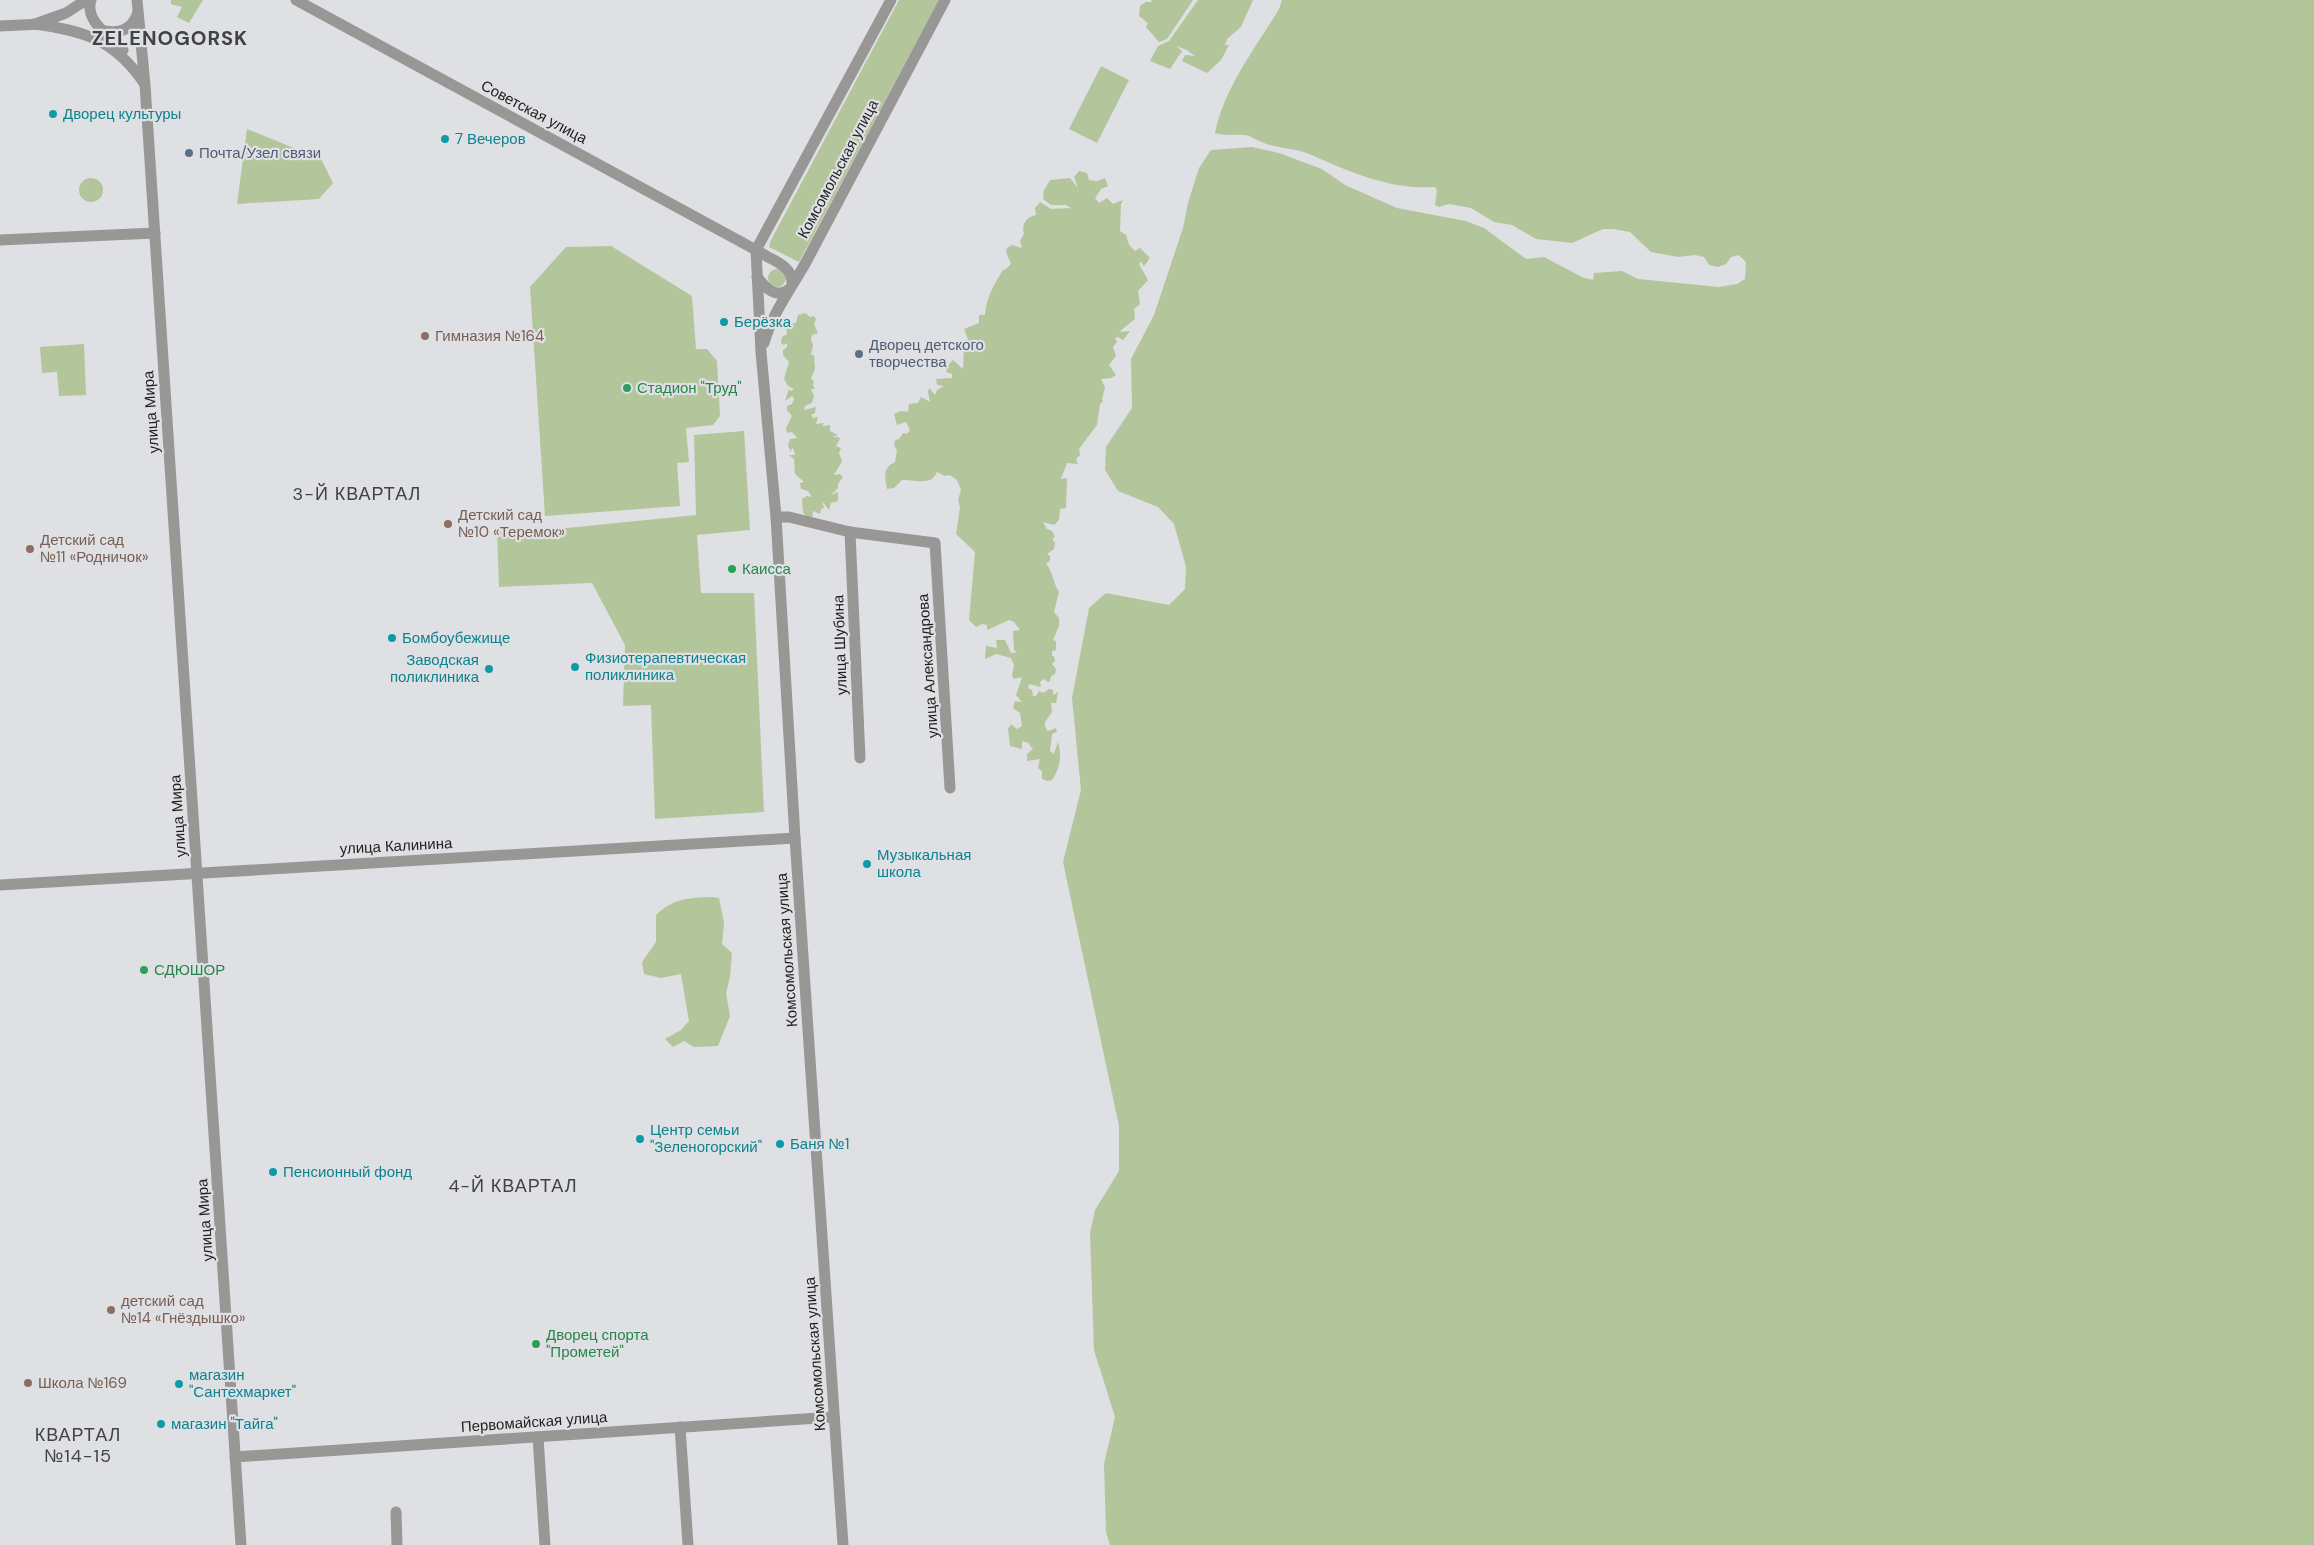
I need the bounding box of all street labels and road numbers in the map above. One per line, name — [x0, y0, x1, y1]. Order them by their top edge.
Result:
street label: Советская улица — [477, 76, 591, 149]
street label: Комсомольская улица — [793, 96, 883, 242]
street label: улица Мира — [138, 369, 164, 454]
street label: улица Александрова — [913, 592, 943, 739]
street label: улица Шубина — [828, 594, 852, 695]
street label: улица Мира — [165, 773, 191, 858]
street label: улица Калинина — [339, 833, 453, 859]
street label: Комсомольская улица — [772, 872, 802, 1028]
street label: улица Мира — [192, 1177, 218, 1262]
street label: Комсомольская улица — [800, 1276, 830, 1432]
street label: Первомайская улица — [460, 1407, 609, 1437]

